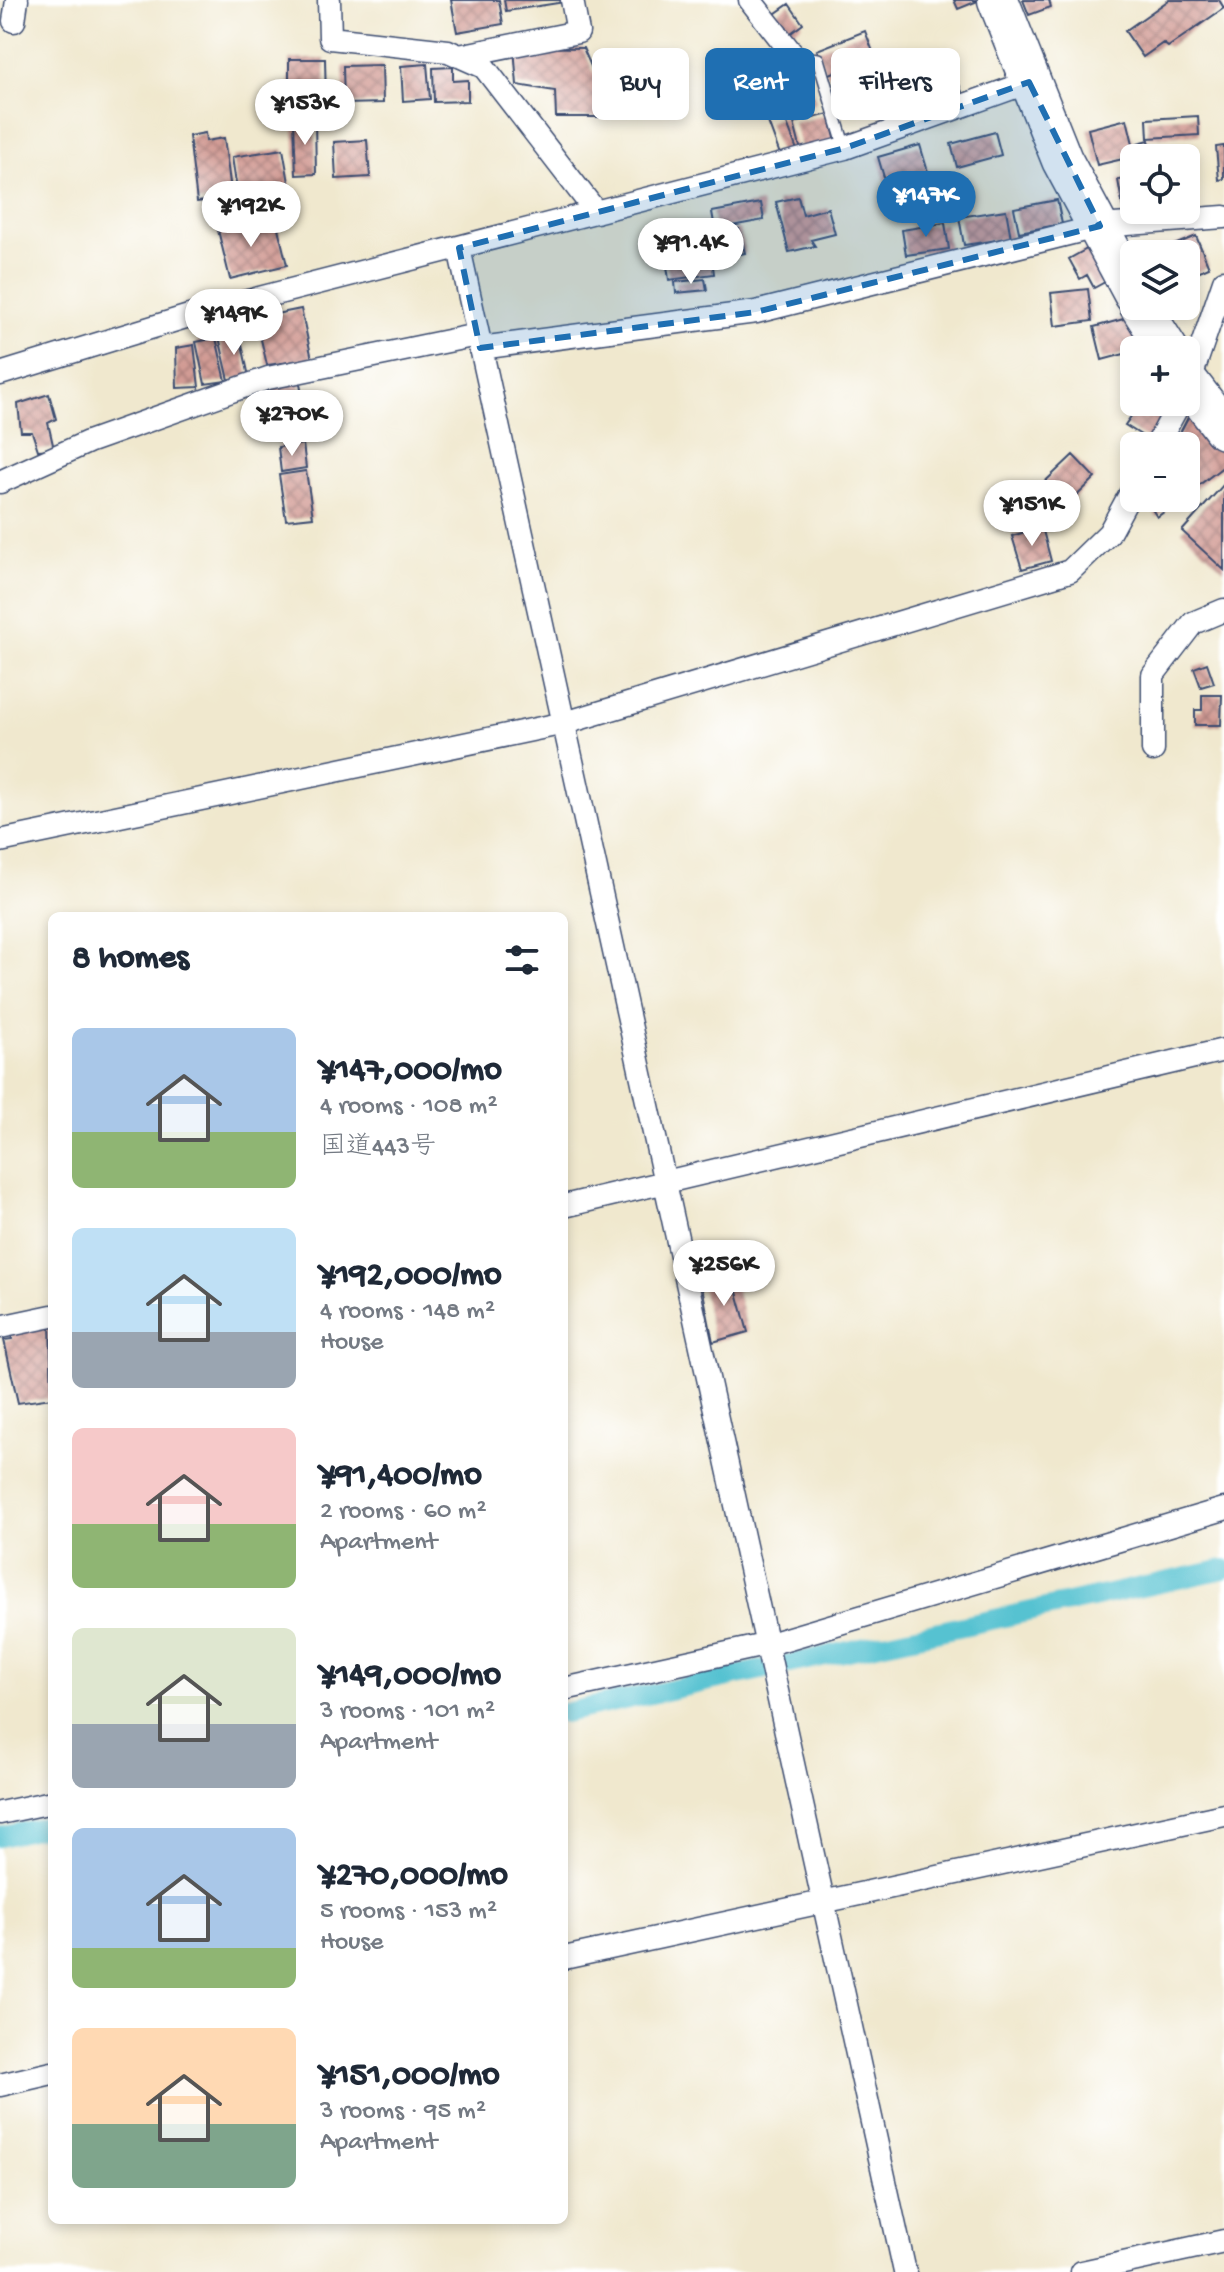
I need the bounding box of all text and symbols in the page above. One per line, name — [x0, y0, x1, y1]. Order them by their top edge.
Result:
chip: Buy — [592, 48, 689, 120]
chip: Rent — [705, 48, 815, 120]
chip: Filters — [831, 48, 960, 120]
pin: ¥153K — [249, 79, 361, 147]
text: ¥153K — [273, 89, 337, 120]
map controls — [1120, 144, 1200, 512]
button: locate — [1120, 144, 1200, 224]
pin: ¥147K — [870, 171, 982, 239]
pin: ¥192K — [195, 181, 307, 249]
text: ¥147K — [895, 181, 957, 212]
text: ¥192K — [220, 191, 282, 222]
pin: ¥91.4K — [626, 218, 756, 286]
text: ¥91.4K — [656, 228, 726, 259]
button: layers — [1120, 240, 1200, 320]
pin: ¥149K — [178, 289, 290, 357]
text: ¥149K — [203, 299, 265, 330]
button: + — [1120, 336, 1200, 416]
pin: ¥270K — [236, 390, 348, 458]
text: ¥270K — [258, 400, 326, 431]
button: − — [1120, 432, 1200, 512]
pin: ¥151K — [976, 480, 1088, 548]
text: ¥151K — [1001, 490, 1063, 521]
icon: filters — [500, 938, 544, 982]
text: 8 homes — [72, 940, 189, 980]
text: ¥147,000/mo — [320, 1052, 502, 1092]
icon: home — [136, 1060, 232, 1156]
text: 4 rooms · 108 m² — [320, 1092, 498, 1123]
text: 国道443号 — [320, 1133, 436, 1164]
pin: ¥256K — [668, 1240, 780, 1308]
text: ¥256K — [691, 1250, 757, 1281]
text: ¥192,000/mo — [320, 1257, 502, 1297]
icon: home — [136, 1260, 232, 1356]
text: 4 rooms · 148 m² — [320, 1297, 495, 1328]
text: House — [320, 1328, 384, 1359]
text: ¥91,400/mo — [320, 1457, 482, 1497]
icon: home — [136, 1460, 232, 1556]
text: 2 rooms · 60 m² — [320, 1497, 486, 1528]
text: Apartment — [320, 1528, 437, 1559]
text: ¥149,000/mo — [320, 1657, 501, 1697]
icon: home — [136, 1660, 232, 1756]
text: 3 rooms · 101 m² — [320, 1697, 495, 1728]
text: Apartment — [320, 1728, 437, 1759]
text: ¥270,000/mo — [320, 1857, 508, 1897]
icon: home — [136, 1860, 232, 1956]
text: 5 rooms · 153 m² — [320, 1897, 497, 1928]
text: House — [320, 1928, 384, 1959]
text: ¥151,000/mo — [320, 2057, 500, 2097]
icon: home — [136, 2060, 232, 2156]
text: 3 rooms · 95 m² — [320, 2097, 486, 2128]
text: Apartment — [320, 2128, 437, 2159]

